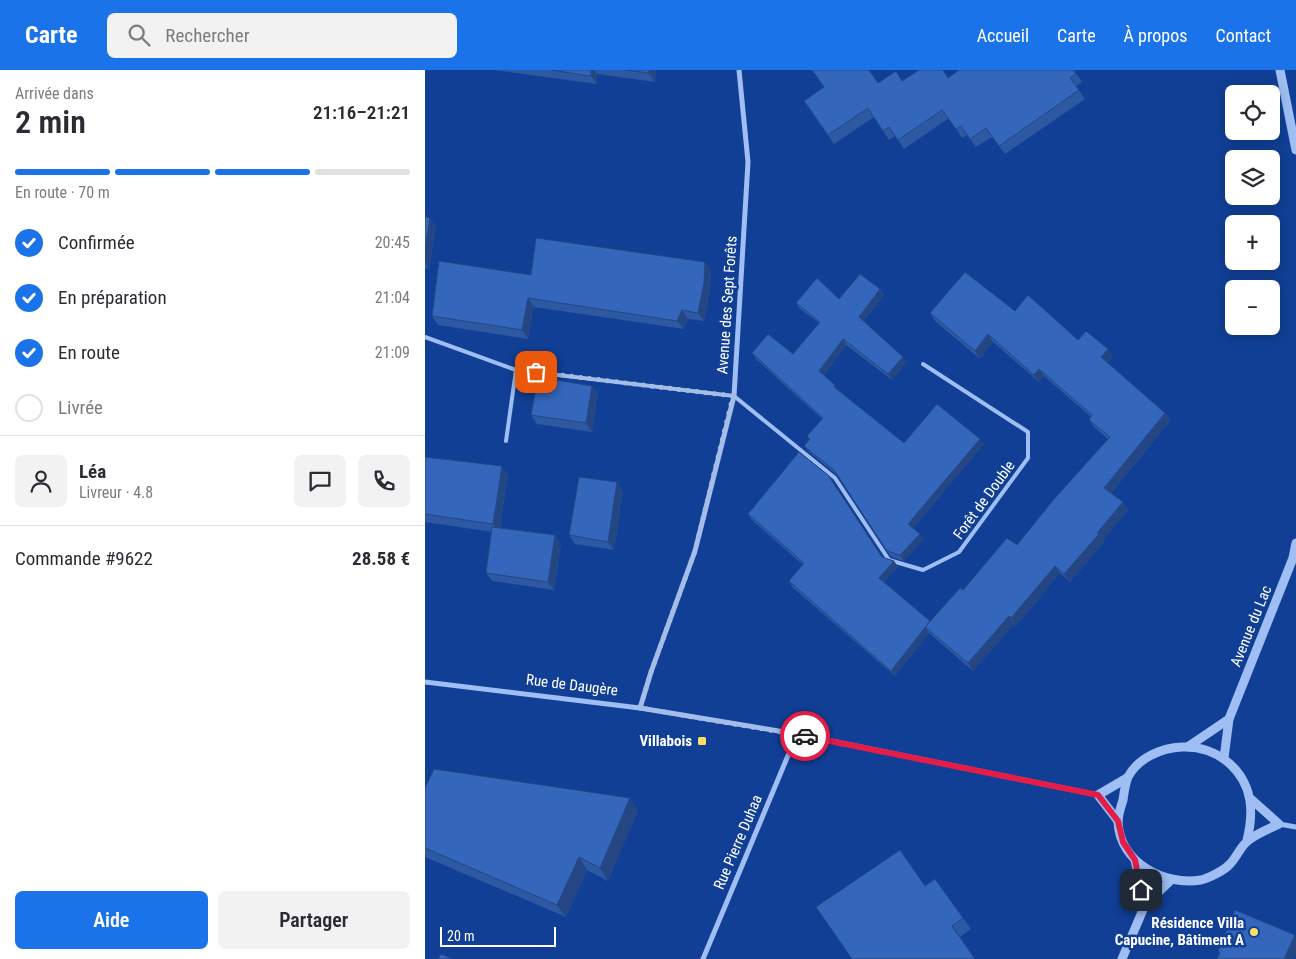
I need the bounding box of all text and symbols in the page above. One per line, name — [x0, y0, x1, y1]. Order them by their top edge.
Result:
search box — [107, 13, 457, 58]
text: Carte — [25, 21, 77, 49]
icon: search — [125, 21, 153, 49]
text: Rechercher — [165, 24, 249, 47]
text: Accueil — [977, 25, 1029, 46]
text: Carte — [1057, 25, 1096, 46]
text: À propos — [1124, 25, 1187, 46]
text: Contact — [1215, 25, 1271, 46]
text: Arrivée dans — [15, 84, 94, 103]
map controls — [1225, 85, 1280, 335]
button: locate — [1225, 85, 1280, 140]
text: 21:16–21:21 — [313, 101, 410, 124]
text: 2 min — [15, 103, 86, 141]
button: layers — [1225, 150, 1280, 205]
text: En route · 70 m — [15, 183, 110, 202]
button: + — [1225, 215, 1280, 270]
icon: check — [15, 229, 43, 257]
text: Confirmée — [58, 231, 135, 254]
text: 20:45 — [375, 233, 410, 252]
street label: Avenue des Sept Forêts — [713, 235, 741, 375]
button: − — [1225, 280, 1280, 335]
icon: check — [15, 284, 43, 312]
text: En préparation — [58, 286, 167, 309]
text: 21:04 — [375, 288, 410, 307]
icon: check — [15, 339, 43, 367]
text: En route — [58, 341, 120, 364]
text: 21:09 — [375, 343, 410, 362]
pin — [515, 351, 557, 393]
icon: bag — [522, 358, 550, 386]
text: Livrée — [58, 396, 103, 419]
button: person — [15, 455, 67, 507]
button: chat — [294, 455, 346, 507]
button: phone — [358, 455, 410, 507]
street label: Forêt de Double — [949, 457, 1019, 543]
text: Léa — [79, 460, 106, 483]
text: Livreur · 4.8 — [79, 483, 153, 502]
text: Commande #9622 — [15, 547, 153, 570]
text: 28.58 € — [352, 547, 410, 570]
street label: Avenue du Lac — [1227, 583, 1275, 669]
street label: Rue de Daugère — [525, 670, 619, 700]
courier — [780, 711, 830, 761]
icon: car — [791, 722, 819, 750]
place label: Villabois — [639, 732, 692, 750]
marker: Villabois — [696, 735, 708, 747]
street label: Rue Pierre Duhaa — [710, 792, 766, 892]
pin — [1120, 869, 1162, 911]
icon: home — [1127, 876, 1155, 904]
button: Aide — [15, 891, 208, 949]
button: Partager — [218, 891, 410, 949]
place label: Résidence Villa Capucine, Bâtiment A — [1115, 914, 1244, 949]
scale bar — [440, 924, 556, 947]
marker: Résidence Villa Capucine, Bâtiment A — [1248, 926, 1260, 938]
text: 20 m — [447, 928, 475, 944]

